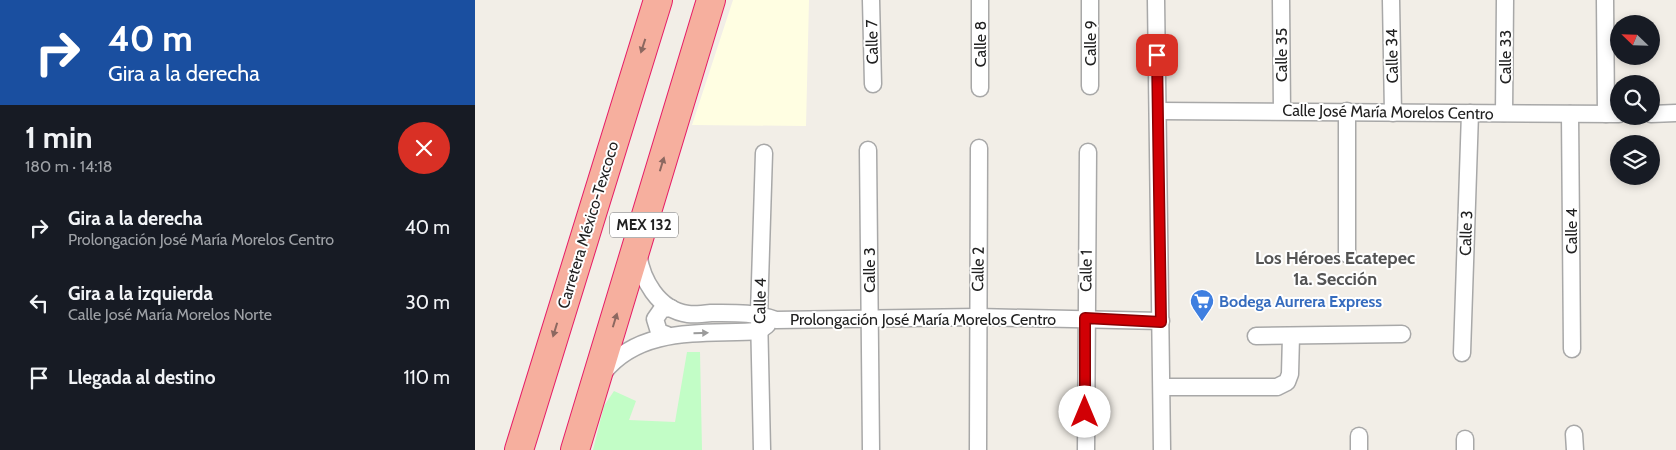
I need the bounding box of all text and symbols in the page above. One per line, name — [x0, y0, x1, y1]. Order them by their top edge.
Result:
north arrow — [1610, 15, 1660, 65]
map controls — [1610, 15, 1660, 185]
text: 40 m — [108, 17, 193, 60]
street label: Calle 7 — [862, 19, 882, 65]
icon: right — [25, 20, 90, 85]
street label: Calle 9 — [1081, 20, 1100, 66]
street label: Calle 8 — [971, 21, 990, 67]
street label: Calle 35 — [1272, 28, 1291, 82]
street label: Calle 34 — [1382, 28, 1402, 84]
street label: Calle 33 — [1496, 30, 1515, 84]
pin — [1136, 34, 1178, 76]
one-way arrow — [639, 39, 646, 54]
icon: arrive — [1143, 41, 1171, 69]
text: Gira a la derecha — [108, 60, 260, 87]
button: search — [1610, 75, 1660, 125]
street label: Calle José María Morelos Centro — [1282, 101, 1494, 123]
text: 1 min — [25, 119, 93, 156]
button: close — [398, 122, 450, 174]
button: layers — [1610, 135, 1660, 185]
street label: Carretera México-Texcoco — [553, 139, 623, 311]
one-way arrow — [658, 156, 666, 171]
text: 180 m · 14:18 — [25, 157, 112, 176]
text: Gira a la derecha — [68, 207, 203, 230]
street label: Calle 4 — [1562, 208, 1581, 254]
street label: Calle 3 — [1456, 210, 1476, 256]
road number: MEX 132 — [610, 212, 678, 238]
icon: right — [25, 214, 53, 242]
text: 40 m — [405, 216, 450, 239]
text: Prolongación José María Morelos Centro — [68, 230, 334, 249]
street label: Calle 2 — [968, 246, 988, 292]
street label: Calle 3 — [860, 247, 879, 293]
district label: Los Héroes Ecatepec 1a. Sección — [1255, 247, 1415, 290]
street label: Calle 1 — [1076, 250, 1096, 292]
street label: Calle 4 — [750, 278, 770, 324]
text: Gira a la izquierda — [68, 282, 213, 305]
supermarket icon: Bodega Aurrera Express — [1189, 288, 1215, 322]
icon: left — [25, 289, 53, 317]
text: 30 m — [406, 291, 450, 314]
place label: Bodega Aurrera Express — [1219, 292, 1382, 311]
text: Calle José María Morelos Norte — [68, 305, 272, 324]
street label: Prolongación José María Morelos Centro — [790, 310, 1056, 329]
one-way arrow — [612, 312, 620, 327]
one-way arrow — [551, 323, 559, 338]
one-way arrow — [693, 329, 709, 337]
icon: arrive — [25, 364, 53, 392]
text: Llegada al destino — [68, 366, 215, 389]
text: 110 m — [403, 366, 450, 389]
position arrow — [1058, 385, 1110, 437]

